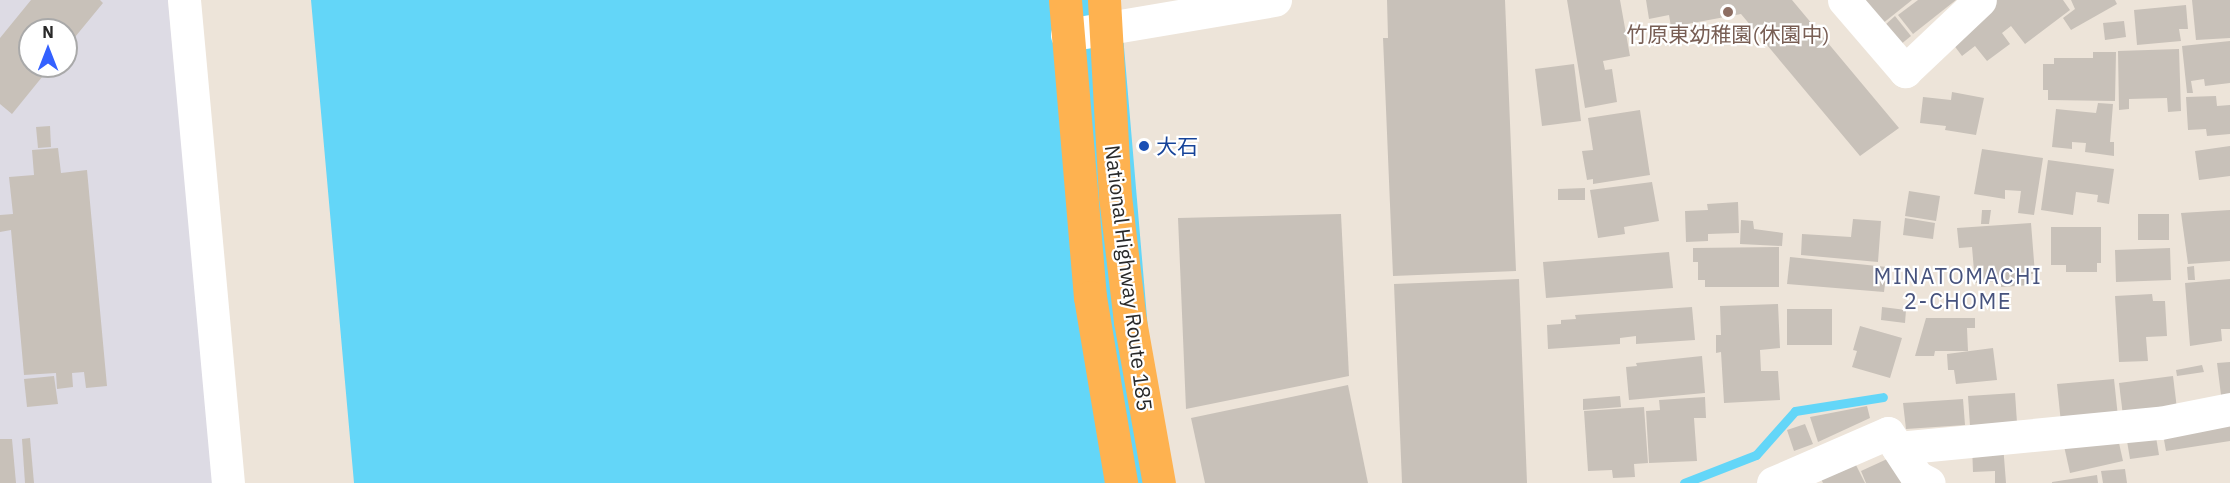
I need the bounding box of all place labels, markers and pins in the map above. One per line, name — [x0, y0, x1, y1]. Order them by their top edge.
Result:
marker: 竹原東幼稚園(休園中) — [1721, 5, 1735, 19]
place label: 竹原東幼稚園(休園中) — [1626, 21, 1830, 47]
place label: 大石 — [1156, 133, 1198, 159]
marker: 大石 — [1137, 139, 1151, 153]

